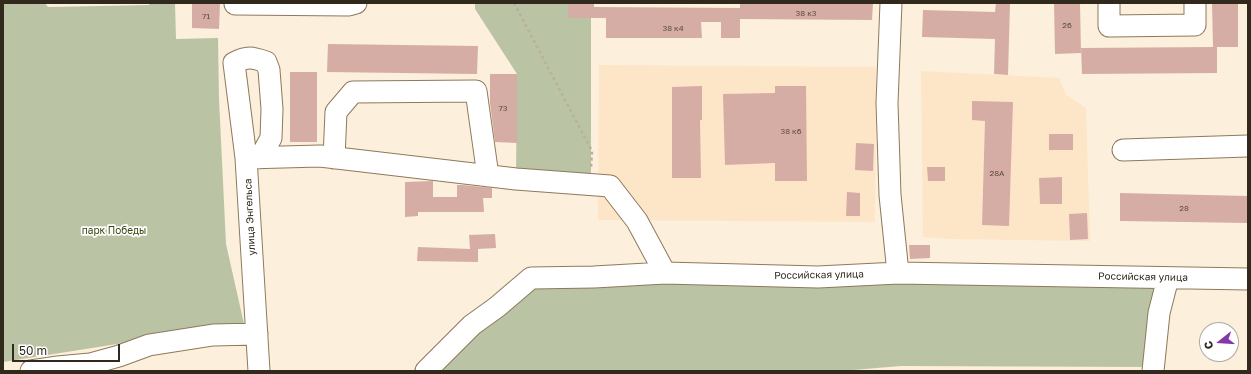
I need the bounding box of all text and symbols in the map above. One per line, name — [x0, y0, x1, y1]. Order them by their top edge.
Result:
house number: 38 к3 — [796, 8, 816, 18]
house number: 71 — [202, 11, 210, 21]
house number: 26 — [1062, 20, 1072, 30]
house number: 38 к4 — [662, 23, 684, 33]
house number: 73 — [499, 103, 507, 113]
house number: 38 к6 — [781, 126, 801, 136]
house number: 28А — [990, 168, 1004, 178]
street label: улица Энгельса — [242, 178, 258, 256]
house number: 28 — [1179, 203, 1189, 213]
park label: парк Победы — [82, 225, 146, 237]
street label: Российская улица — [774, 268, 864, 282]
street label: Российская улица — [1098, 270, 1188, 284]
north arrow — [1199, 322, 1239, 362]
scale bar — [14, 336, 122, 362]
text: С — [1201, 340, 1215, 351]
text: 50 m — [19, 343, 47, 358]

